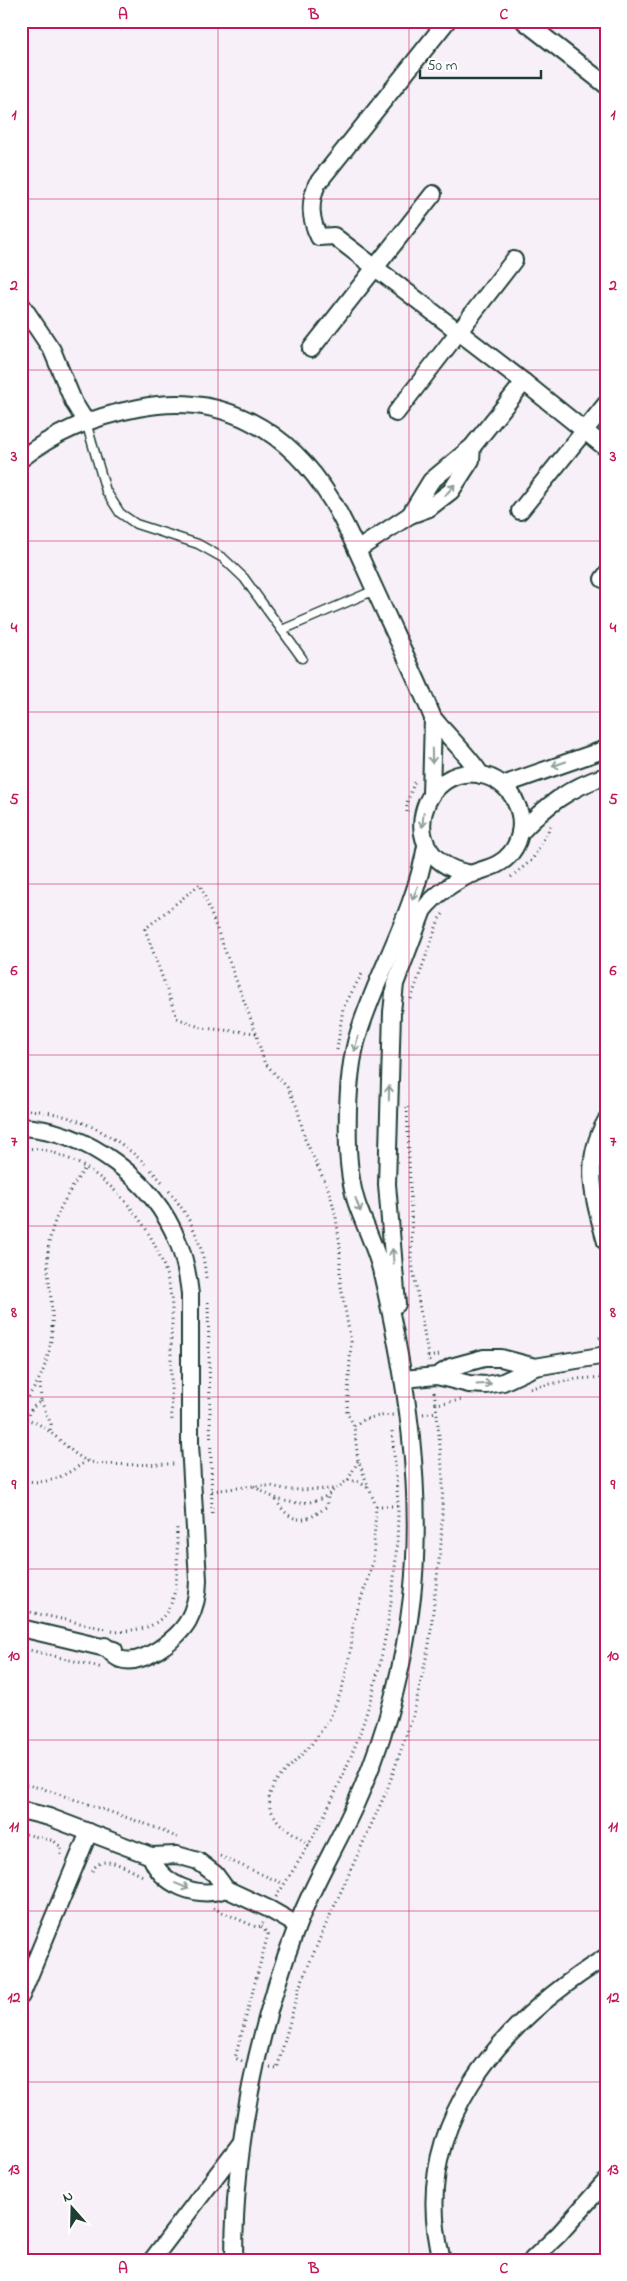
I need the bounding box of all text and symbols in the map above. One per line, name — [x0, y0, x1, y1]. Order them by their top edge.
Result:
text: A — [118, 3, 128, 27]
text: B — [308, 3, 320, 27]
text: C — [500, 3, 509, 27]
scale bar — [420, 48, 541, 80]
text: 50 m — [427, 55, 458, 77]
text: 1 — [11, 103, 17, 127]
text: 1 — [610, 103, 616, 127]
text: 2 — [9, 274, 18, 298]
text: 2 — [608, 274, 617, 298]
text: 3 — [10, 445, 18, 469]
text: 3 — [609, 445, 617, 469]
one-way arrow — [445, 484, 456, 497]
text: 4 — [10, 616, 18, 640]
text: 4 — [609, 616, 617, 640]
one-way arrow — [427, 748, 437, 764]
one-way arrow — [552, 760, 568, 769]
text: 5 — [9, 788, 19, 812]
text: 5 — [608, 788, 618, 812]
one-way arrow — [418, 811, 428, 827]
one-way arrow — [410, 885, 419, 900]
text: 6 — [9, 959, 18, 983]
text: 6 — [608, 959, 617, 983]
one-way arrow — [351, 1035, 360, 1051]
one-way arrow — [384, 1086, 394, 1102]
text: 7 — [11, 1130, 18, 1154]
text: 7 — [610, 1130, 617, 1154]
one-way arrow — [354, 1197, 363, 1212]
one-way arrow — [388, 1248, 398, 1264]
text: 8 — [10, 1301, 17, 1325]
text: 8 — [609, 1301, 616, 1325]
one-way arrow — [476, 1380, 492, 1389]
text: 9 — [11, 1473, 17, 1497]
text: 9 — [610, 1473, 616, 1497]
text: 10 — [8, 1644, 20, 1668]
text: 10 — [607, 1644, 619, 1668]
text: 11 — [9, 1815, 20, 1839]
text: 11 — [608, 1815, 619, 1839]
one-way arrow — [174, 1882, 189, 1891]
text: 12 — [7, 1986, 21, 2010]
text: 12 — [606, 1986, 620, 2010]
text: 13 — [8, 2158, 20, 2182]
text: 13 — [607, 2158, 619, 2182]
north arrow — [48, 2184, 98, 2234]
text: N — [60, 2186, 76, 2209]
text: A — [118, 2257, 128, 2281]
text: B — [308, 2257, 320, 2281]
text: C — [500, 2257, 509, 2281]

